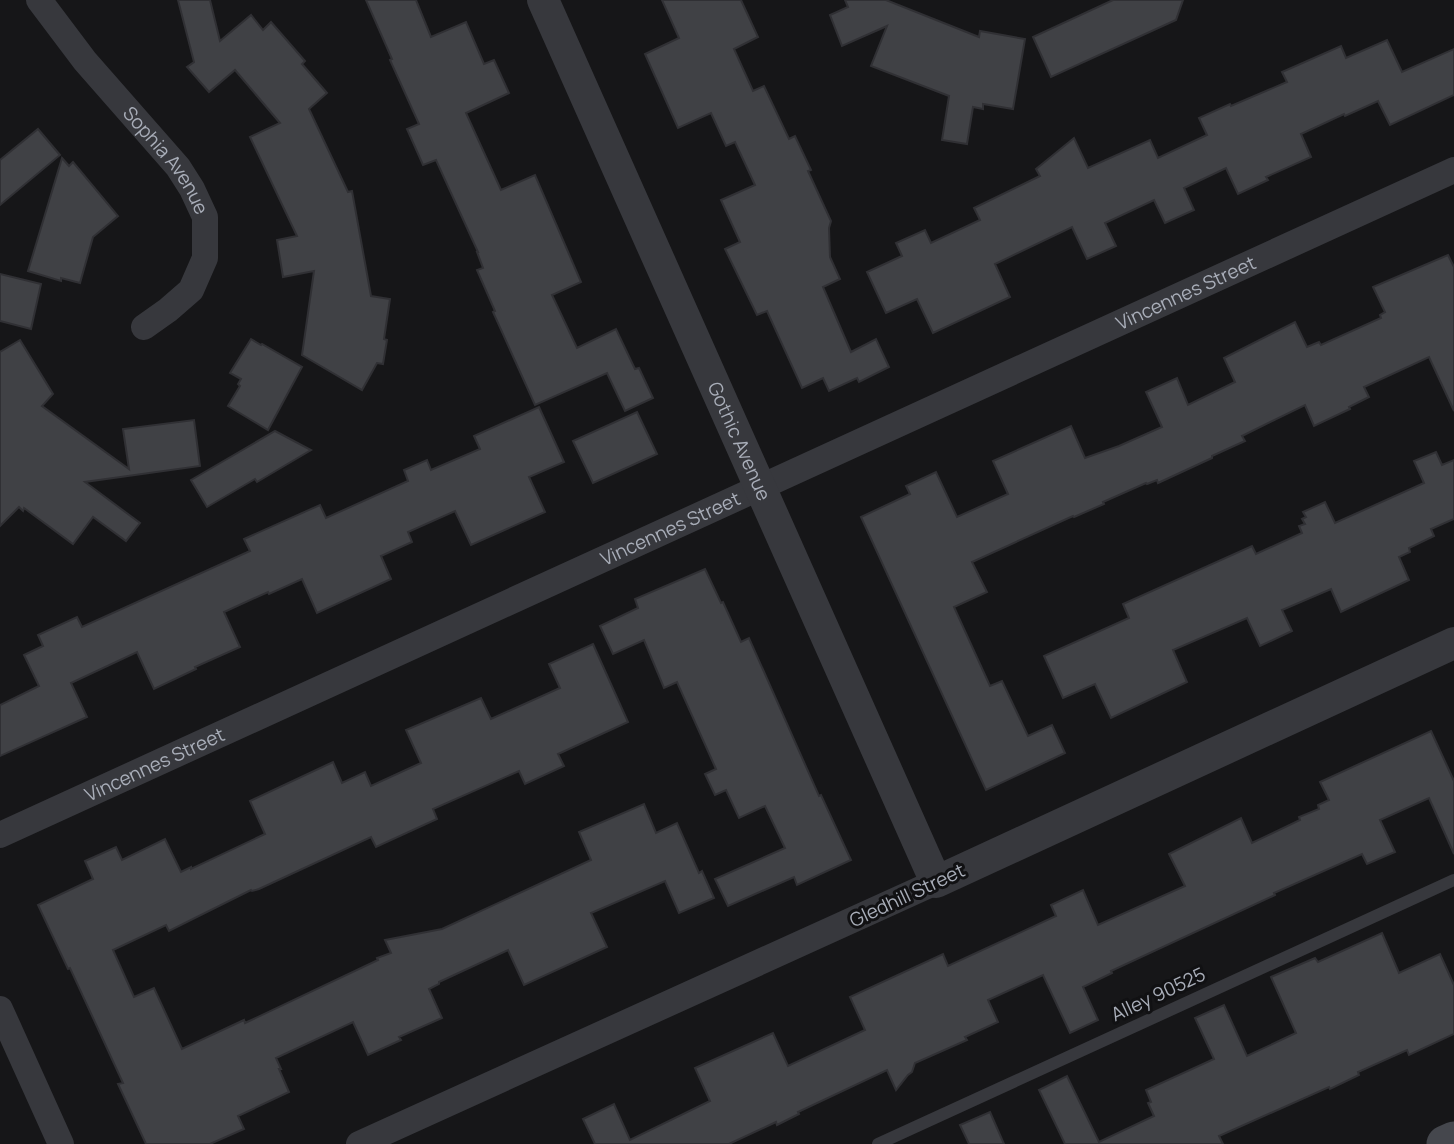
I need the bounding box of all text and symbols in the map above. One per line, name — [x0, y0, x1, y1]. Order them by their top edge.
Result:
street label: Sophia Avenue — [117, 100, 215, 218]
street label: Vincennes Street — [1112, 249, 1260, 336]
street label: Gothic Avenue — [702, 378, 777, 505]
street label: Vincennes Street — [596, 485, 744, 572]
street label: Vincennes Street — [80, 721, 229, 808]
street label: Gledhill Street — [845, 857, 969, 933]
street label: Alley 90525 — [1107, 961, 1209, 1027]

